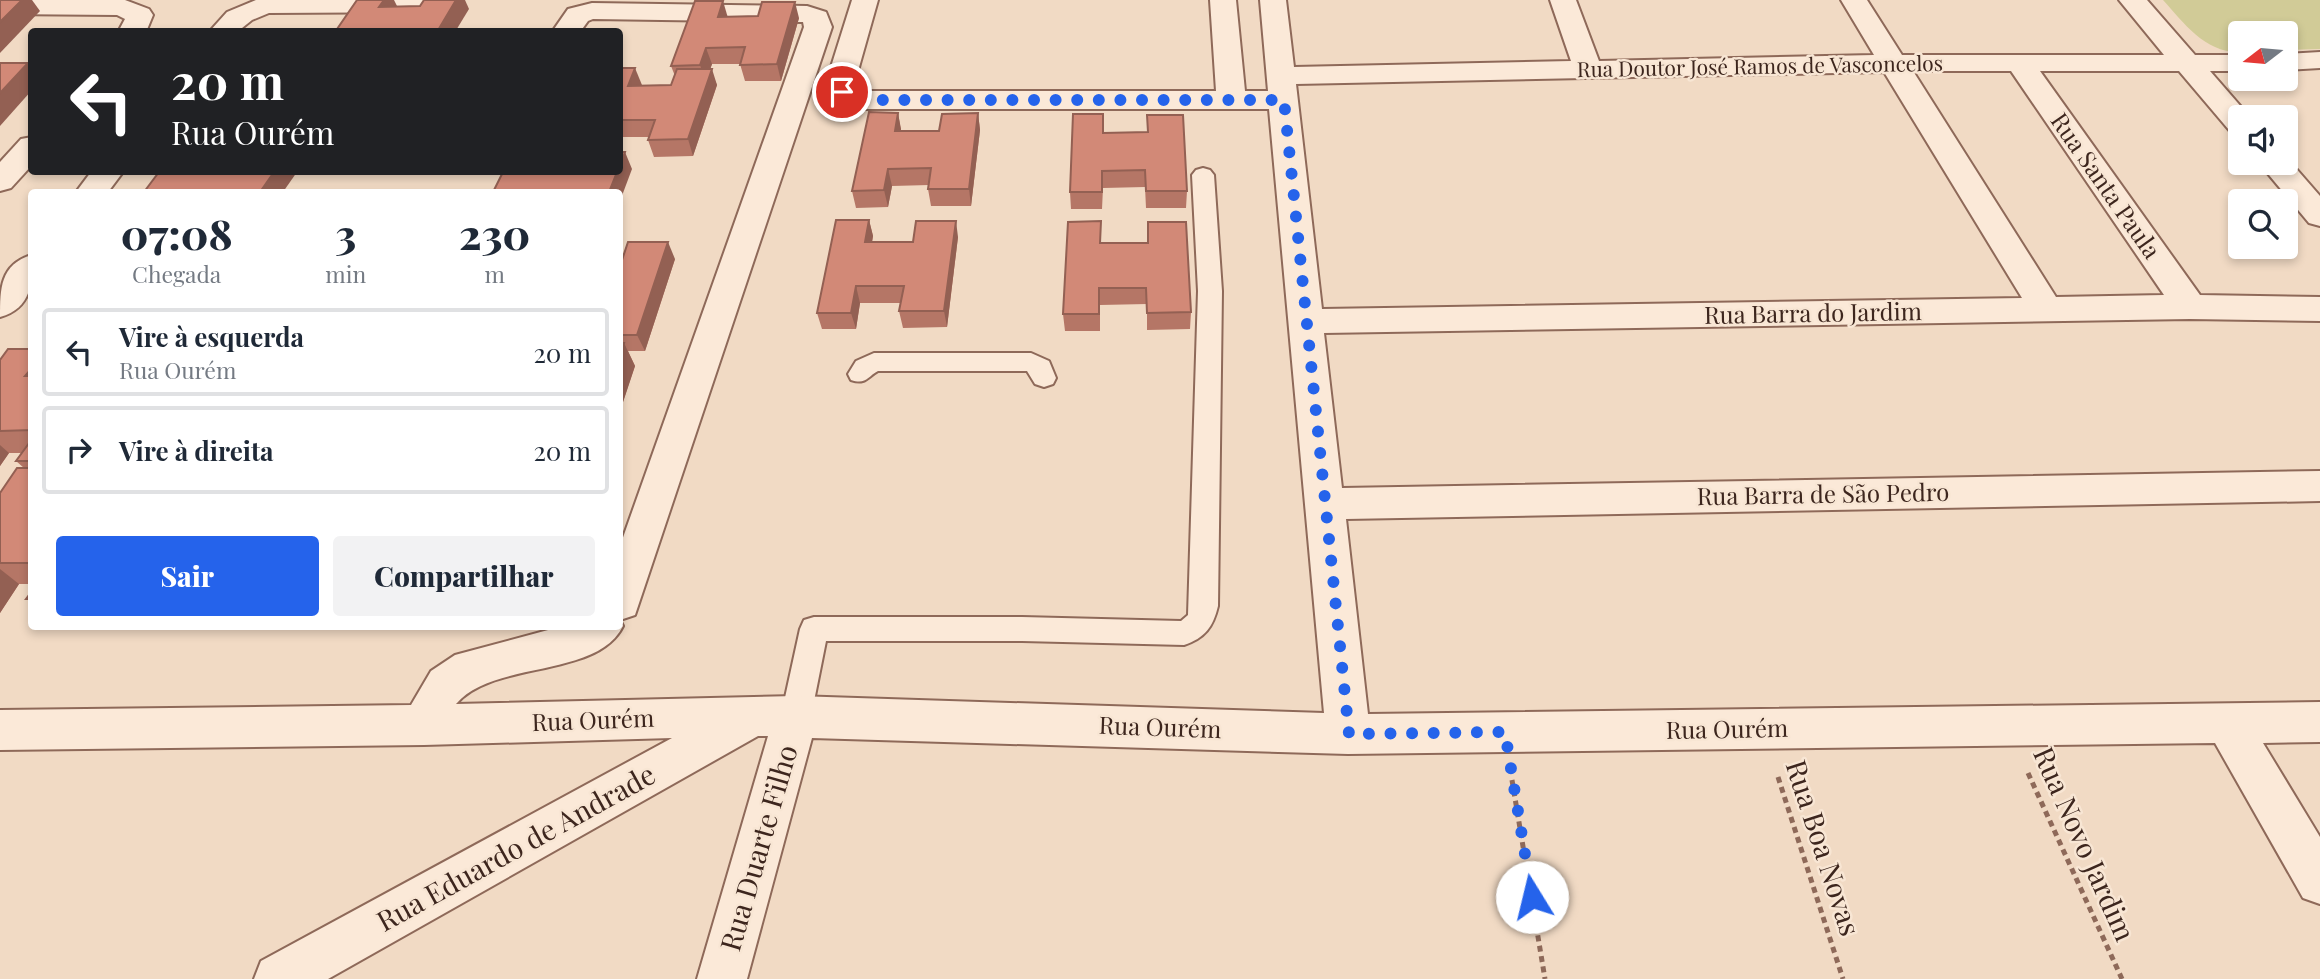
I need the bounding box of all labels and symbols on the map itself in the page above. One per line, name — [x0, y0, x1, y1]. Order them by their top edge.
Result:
north arrow — [2228, 21, 2298, 91]
street label: Rua Doutor José Ramos de Vasconcelos — [1577, 48, 1943, 82]
pin — [812, 62, 872, 122]
street label: Rua Santa Paula — [2044, 106, 2169, 264]
street label: Rua Barra do Jardim — [1704, 294, 1922, 330]
street label: Rua Barra de São Pedro — [1697, 475, 1949, 511]
street label: Rua Ourém — [531, 701, 655, 737]
street label: Rua Ourém — [1098, 708, 1222, 744]
street label: Rua Ourém — [1665, 711, 1789, 745]
street label: Rua Duarte Filho — [710, 740, 805, 955]
street label: Rua Novo Jardim — [2026, 740, 2145, 946]
street label: Rua Eduardo de Andrade — [369, 755, 661, 939]
street label: Rua Boa Novas — [1779, 755, 1870, 940]
position arrow — [1495, 860, 1569, 934]

